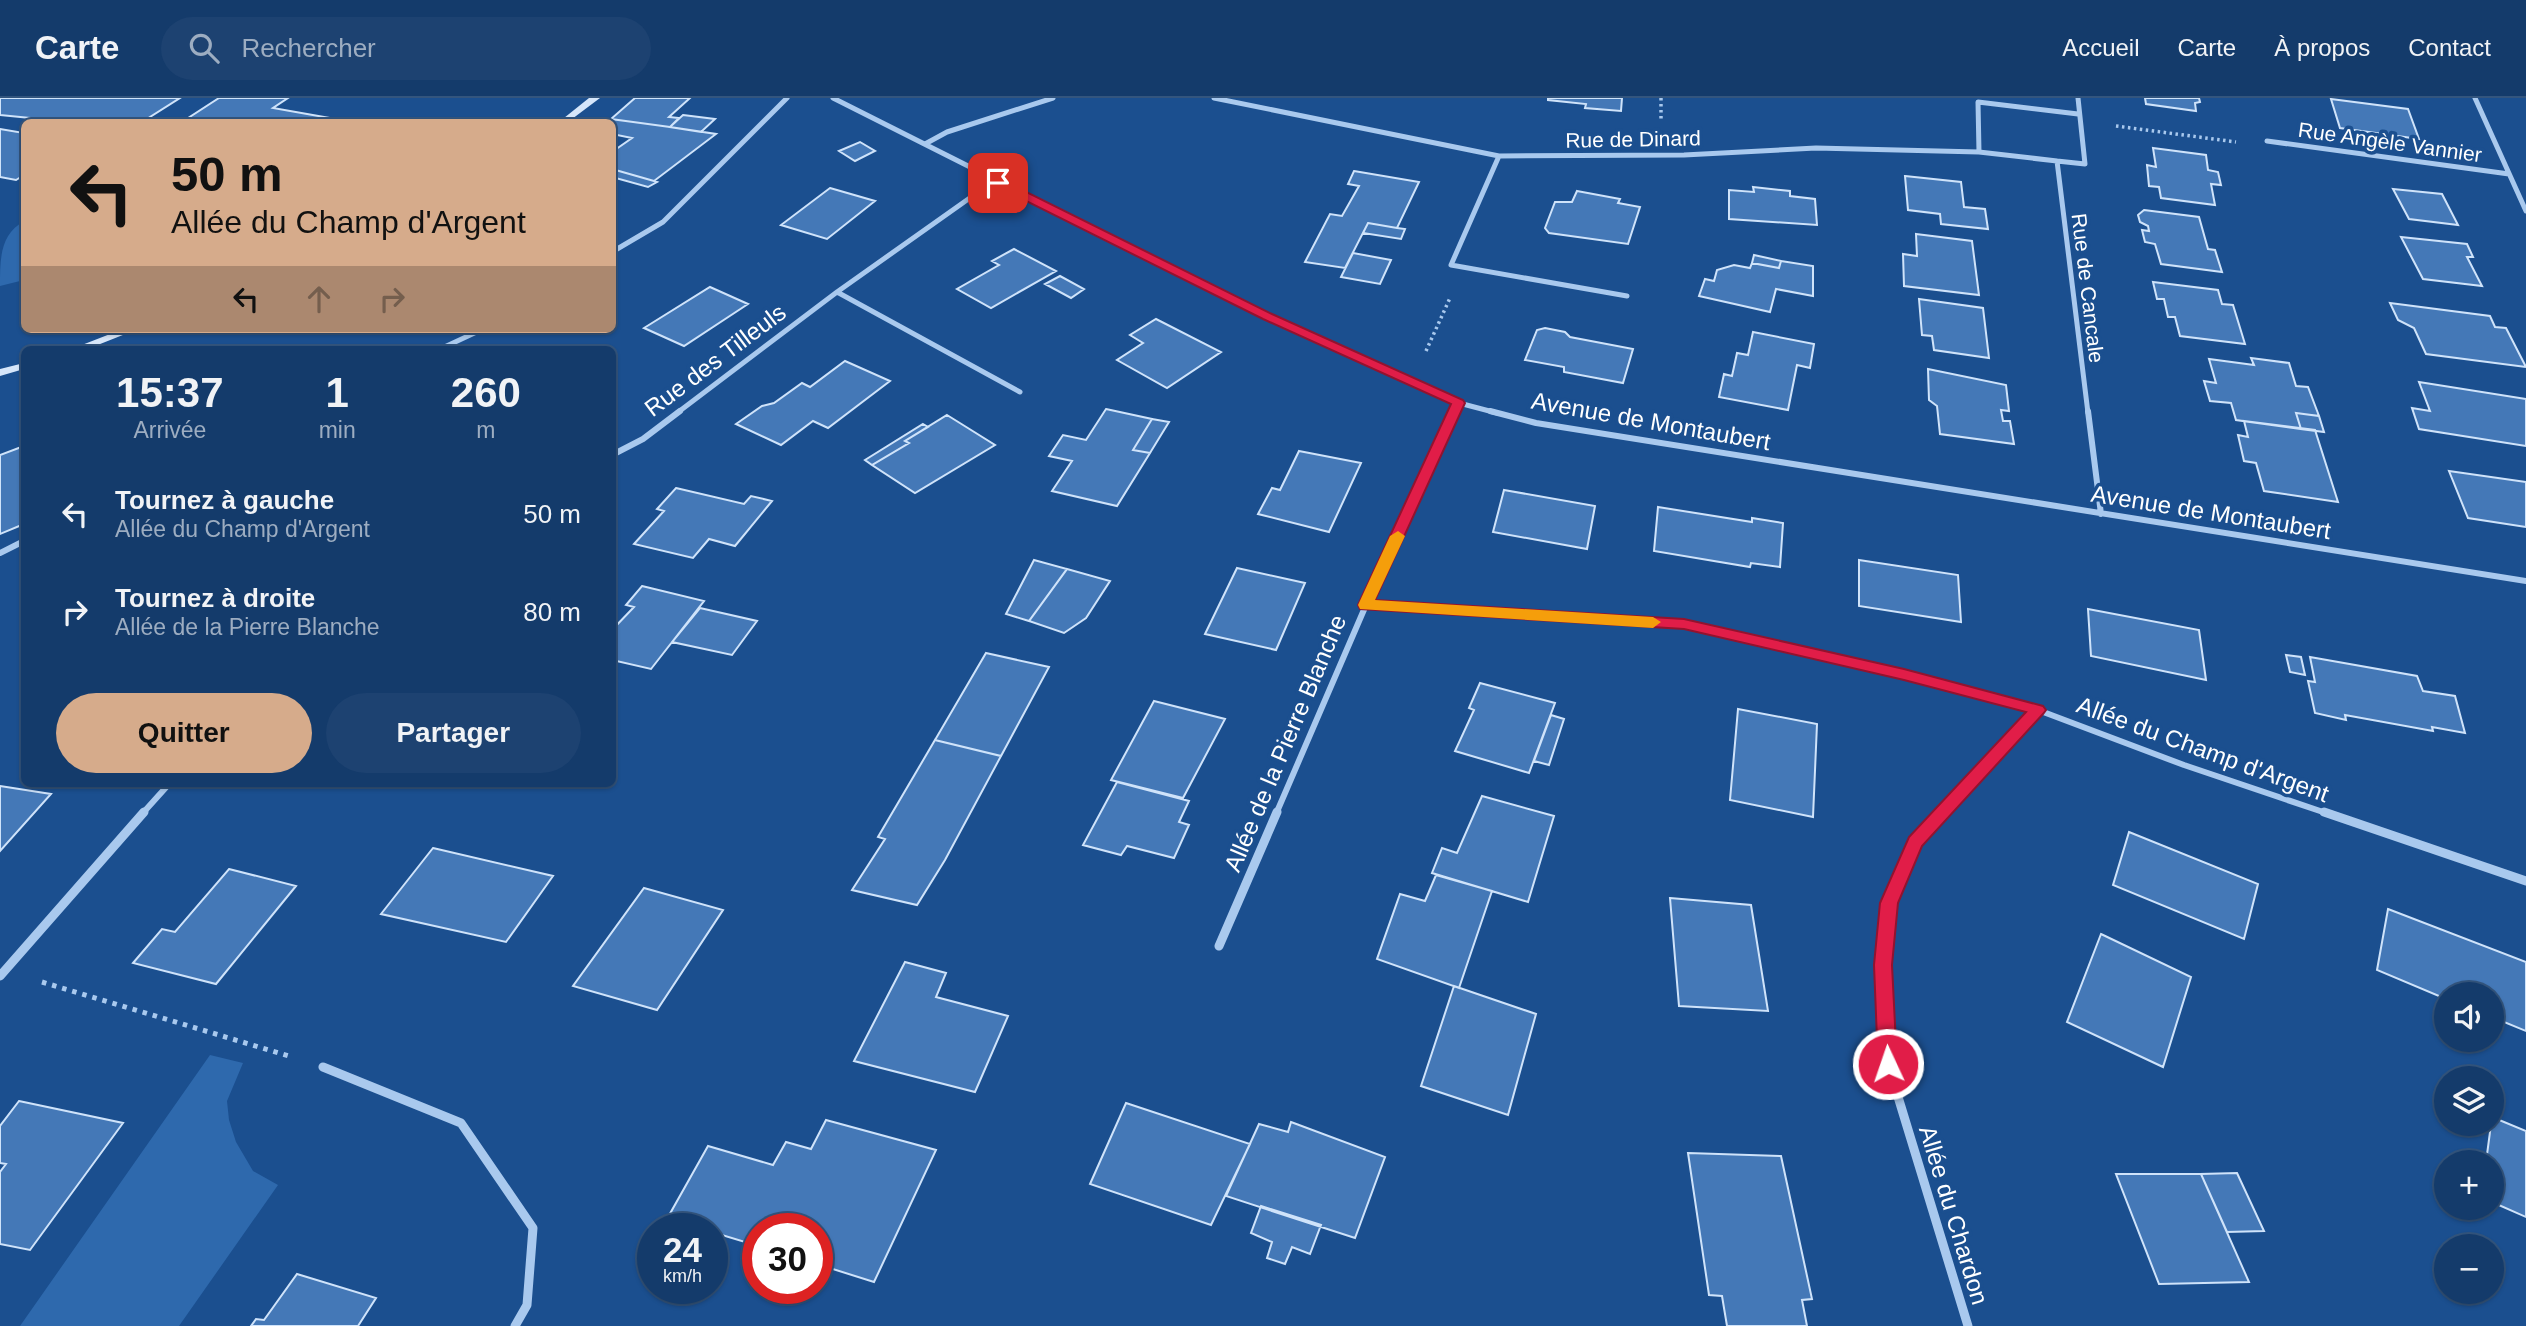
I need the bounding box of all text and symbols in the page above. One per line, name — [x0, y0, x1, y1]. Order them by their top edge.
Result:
search box — [161, 17, 651, 80]
text: Carte — [35, 29, 119, 66]
icon: search — [185, 29, 223, 67]
text: Rechercher — [241, 33, 376, 63]
text: Accueil — [2062, 34, 2140, 61]
text: Carte — [2178, 34, 2236, 61]
text: À propos — [2274, 34, 2370, 61]
text: Contact — [2408, 34, 2491, 61]
street label: Rue Angèle Vannier — [2297, 118, 2483, 166]
street label: Rue de Dinard — [1565, 126, 1701, 152]
icon: left — [56, 147, 147, 238]
text: 50 m — [171, 147, 283, 201]
pin — [968, 153, 1028, 213]
icon: arrive — [979, 164, 1017, 202]
text: Allée du Champ d'Argent — [171, 204, 526, 240]
street label: Rue de Cancale — [2067, 212, 2109, 364]
icon: left — [227, 280, 265, 318]
icon: ahead — [300, 280, 338, 318]
icon: right — [373, 280, 411, 318]
street label: Rue des Tilleuls — [639, 298, 791, 422]
text: 15:37 — [116, 369, 224, 416]
text: 1 — [325, 369, 349, 416]
text: 260 — [451, 369, 521, 416]
street label: Avenue de Montaubert — [1529, 387, 1773, 455]
text: Arrivée — [133, 417, 206, 443]
text: min — [319, 417, 356, 443]
text: m — [476, 417, 495, 443]
street label: Avenue de Montaubert — [2089, 480, 2333, 544]
text: Tournez à gauche — [115, 485, 334, 515]
icon: left — [56, 495, 94, 533]
text: 50 m — [523, 499, 581, 529]
text: Allée du Champ d'Argent — [115, 516, 370, 542]
text: Tournez à droite — [115, 583, 315, 613]
icon: right — [56, 593, 94, 631]
text: 80 m — [523, 597, 581, 627]
street label: Allée de la Pierre Blanche — [1219, 611, 1351, 875]
text: Allée de la Pierre Blanche — [115, 614, 380, 640]
street label: Allée du Champ d'Argent — [2073, 691, 2333, 807]
button: Quitter — [56, 693, 312, 773]
button: Partager — [326, 693, 581, 773]
map controls — [2434, 982, 2504, 1304]
button: sound — [2434, 982, 2504, 1052]
position arrow — [1851, 1027, 1925, 1101]
button: layers — [2434, 1066, 2504, 1136]
street label: Allée du Chardon — [1914, 1122, 1994, 1308]
button: + — [2434, 1150, 2504, 1220]
speed limit sign: 30 — [742, 1213, 833, 1304]
text: 24 — [663, 1230, 702, 1269]
button: − — [2434, 1234, 2504, 1304]
text: km/h — [663, 1266, 702, 1286]

